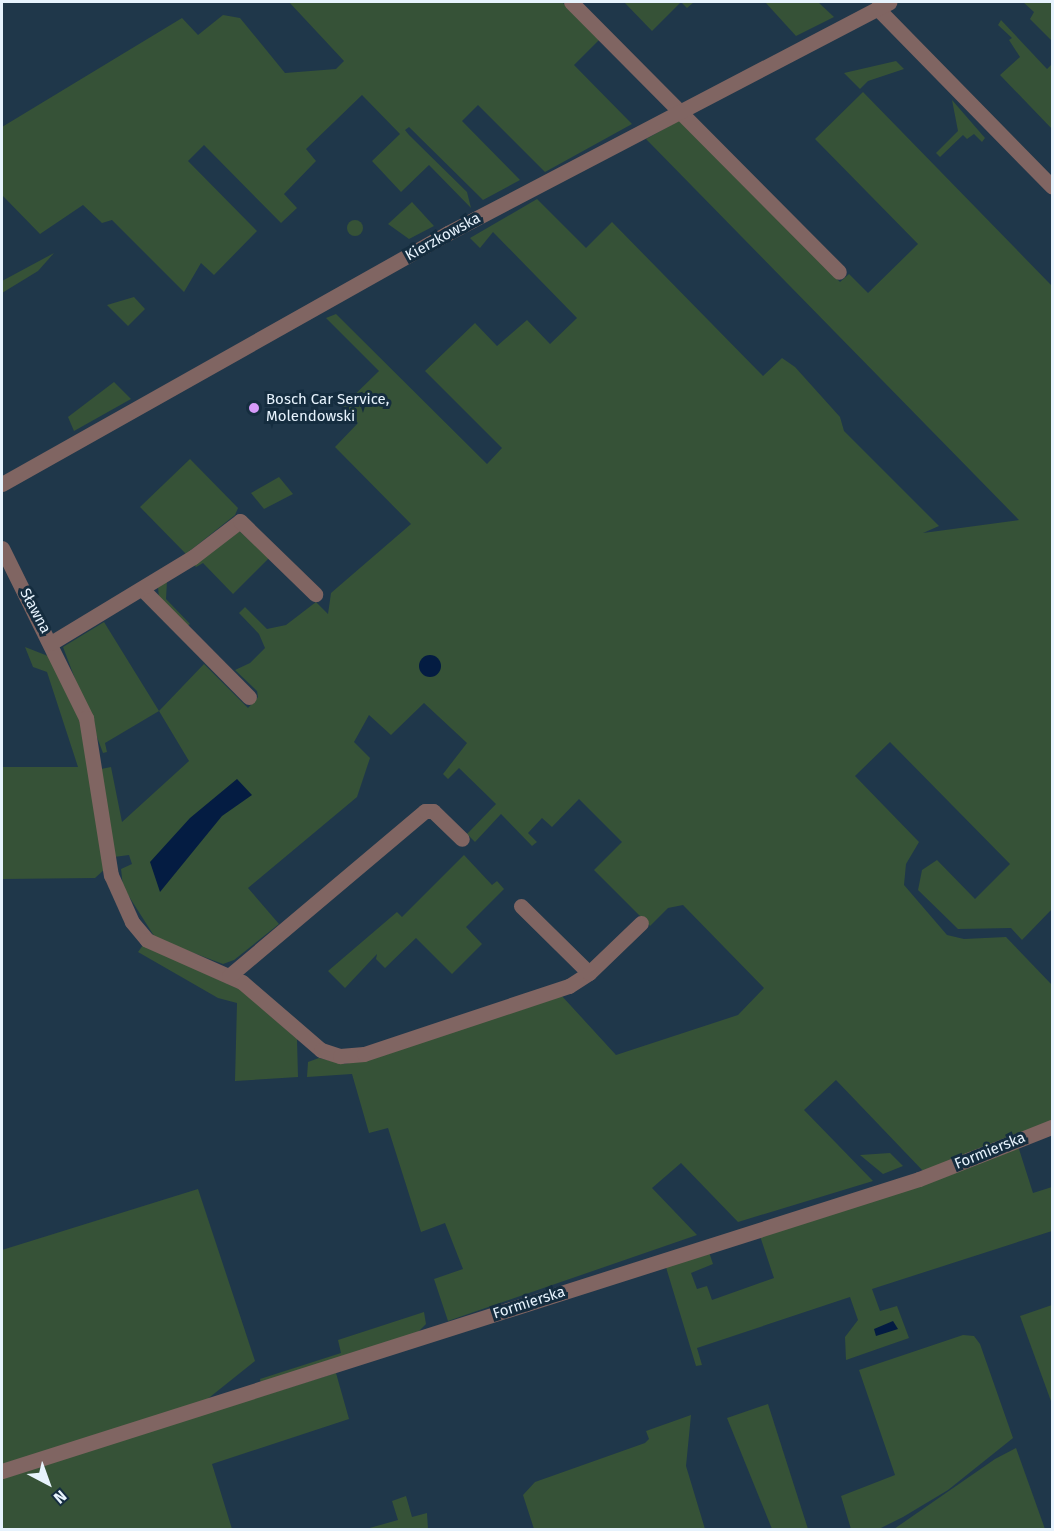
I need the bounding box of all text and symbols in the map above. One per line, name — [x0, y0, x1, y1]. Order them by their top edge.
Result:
street label: Kierzkowska — [402, 209, 484, 265]
place label: Bosch Car Service, Molendowski — [266, 390, 389, 425]
marker: Bosch Car Service, Molendowski — [247, 401, 261, 415]
street label: Sławna — [16, 585, 54, 637]
street label: Formierska — [952, 1129, 1028, 1173]
street label: Formierska — [491, 1283, 567, 1323]
north arrow — [18, 1453, 78, 1513]
text: N — [50, 1486, 70, 1508]

